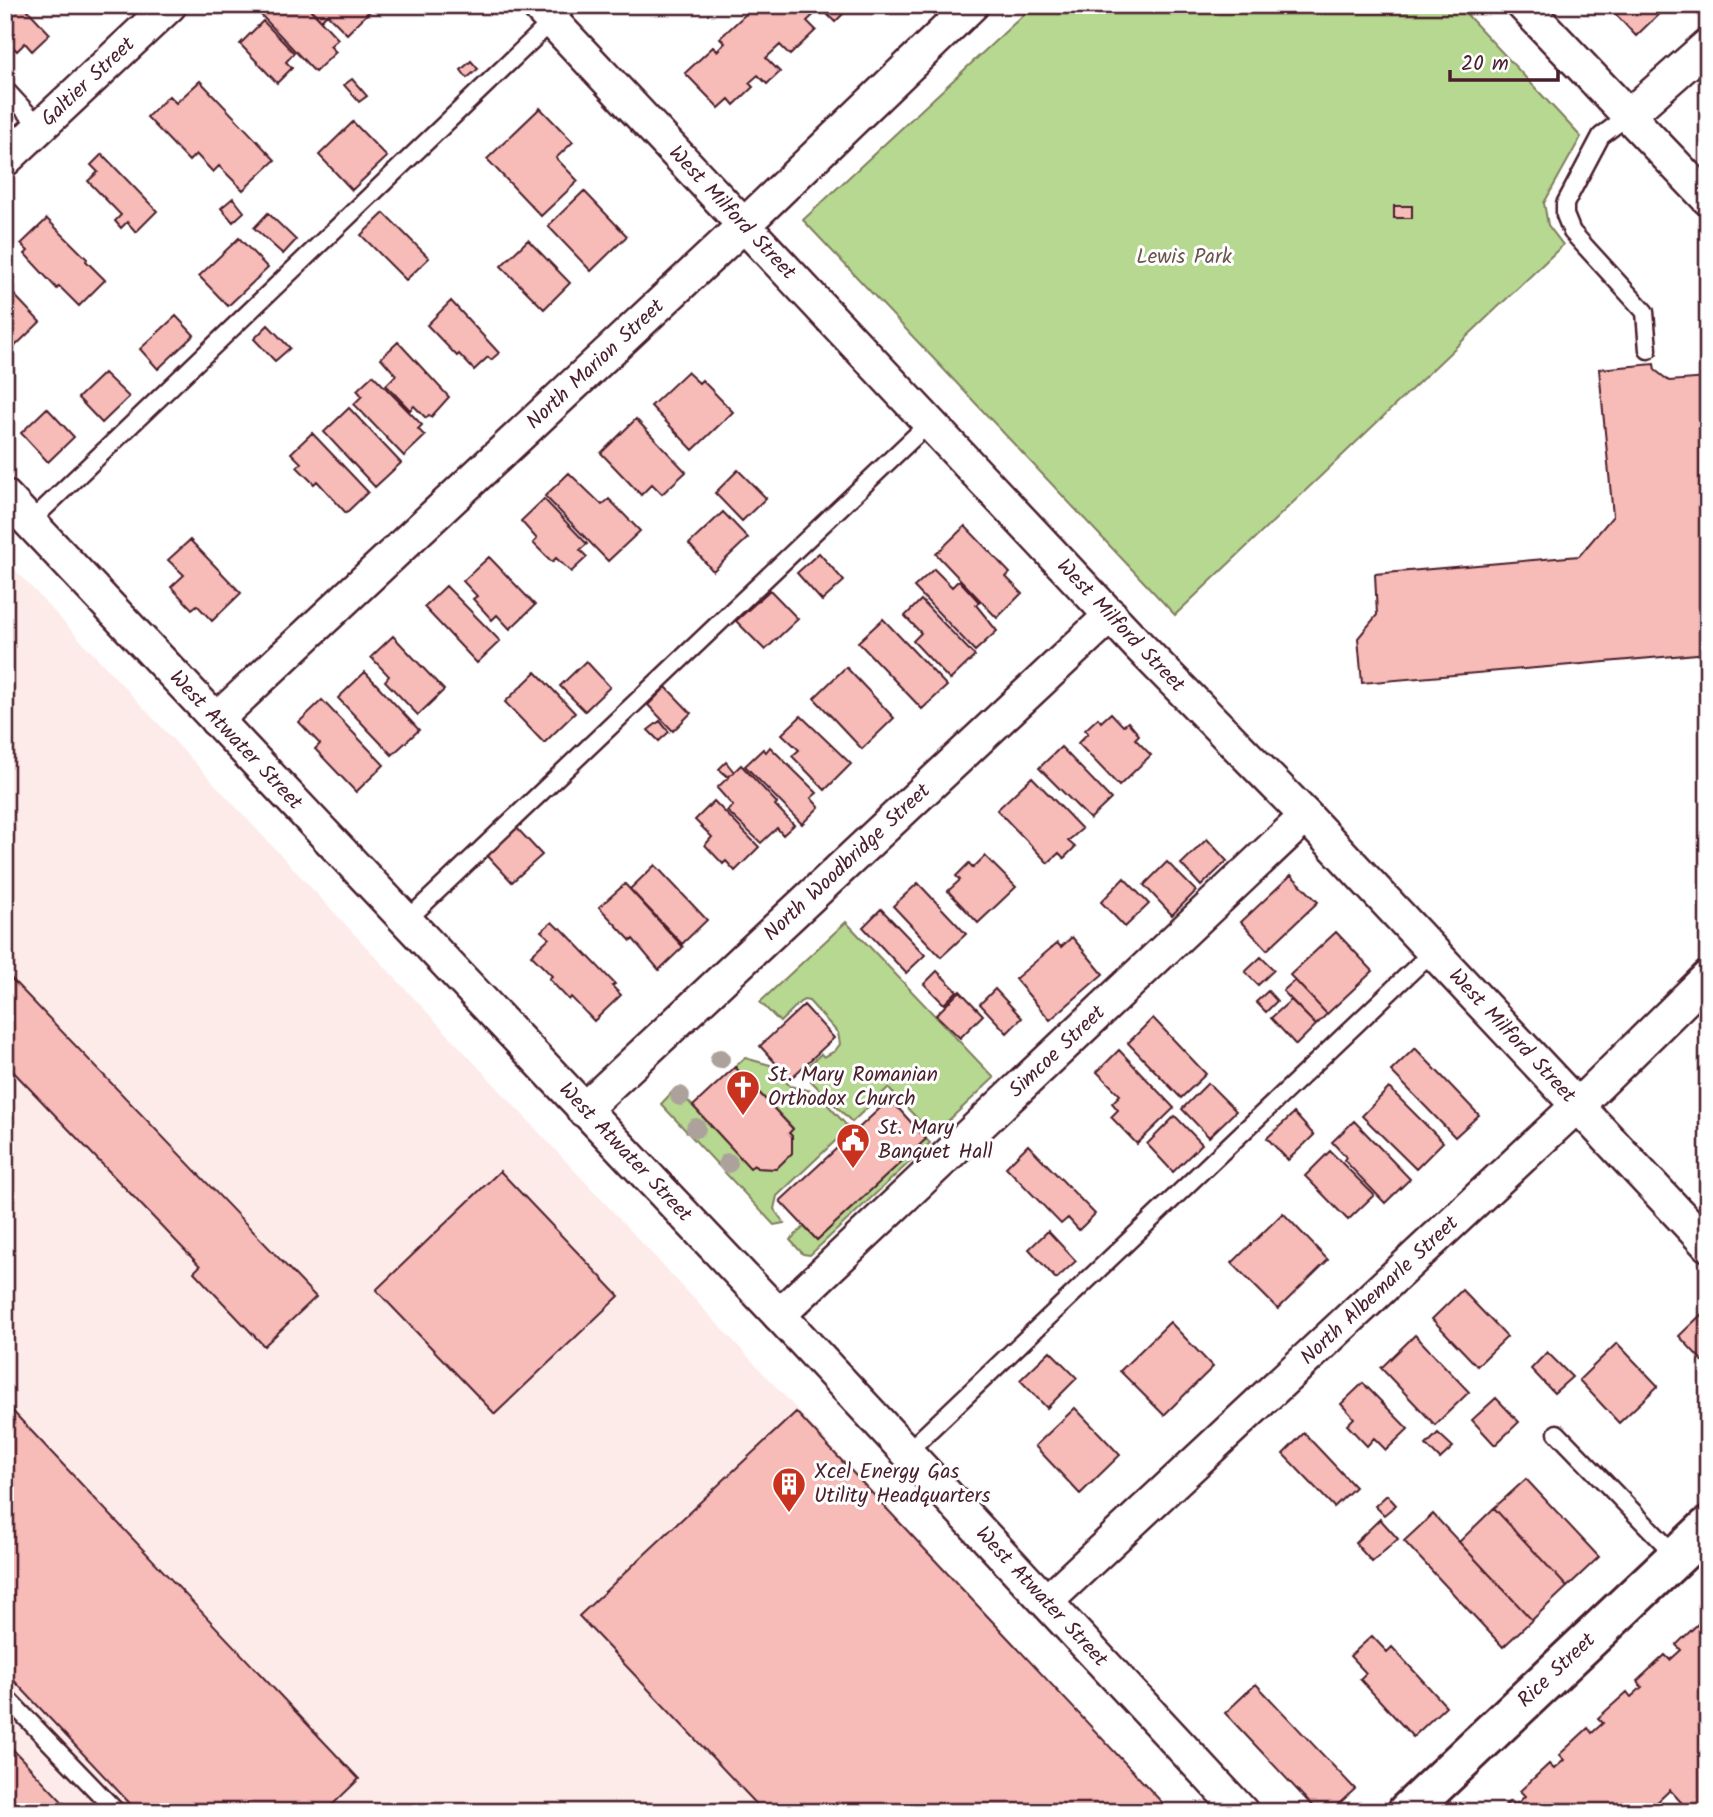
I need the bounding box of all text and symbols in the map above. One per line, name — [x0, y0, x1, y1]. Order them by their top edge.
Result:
street label: Galtier Street — [33, 29, 143, 135]
scale bar — [1450, 38, 1559, 82]
text: 20 m — [1461, 48, 1509, 81]
street label: West Milford Street — [660, 138, 805, 288]
park label: Lewis Park — [1136, 241, 1232, 274]
street label: North Marion Street — [519, 290, 673, 438]
street label: West Milford Street — [1048, 551, 1193, 701]
street label: West Atwater Street — [161, 663, 311, 819]
street label: North Woodbridge Street — [756, 775, 939, 949]
street label: West Milford Street — [1440, 961, 1584, 1112]
street label: Simcoe Street — [1001, 997, 1114, 1106]
place label: St. Mary Romanian Orthodox Church — [768, 1059, 938, 1116]
church icon: St. Mary Romanian Orthodox Church — [724, 1068, 762, 1117]
street label: West Atwater Street — [551, 1075, 701, 1231]
place label: St. Mary Banquet Hall — [878, 1112, 993, 1169]
public building icon: St. Mary Banquet Hall — [834, 1121, 872, 1170]
street label: North Albemarle Street — [1293, 1207, 1467, 1373]
place label: Xcel Energy Gas Utility Headquarters — [814, 1456, 990, 1513]
building icon: Xcel Energy Gas Utility Headquarters — [770, 1465, 808, 1514]
street label: West Atwater Street — [967, 1519, 1116, 1675]
street label: Rice Street — [1510, 1624, 1604, 1716]

